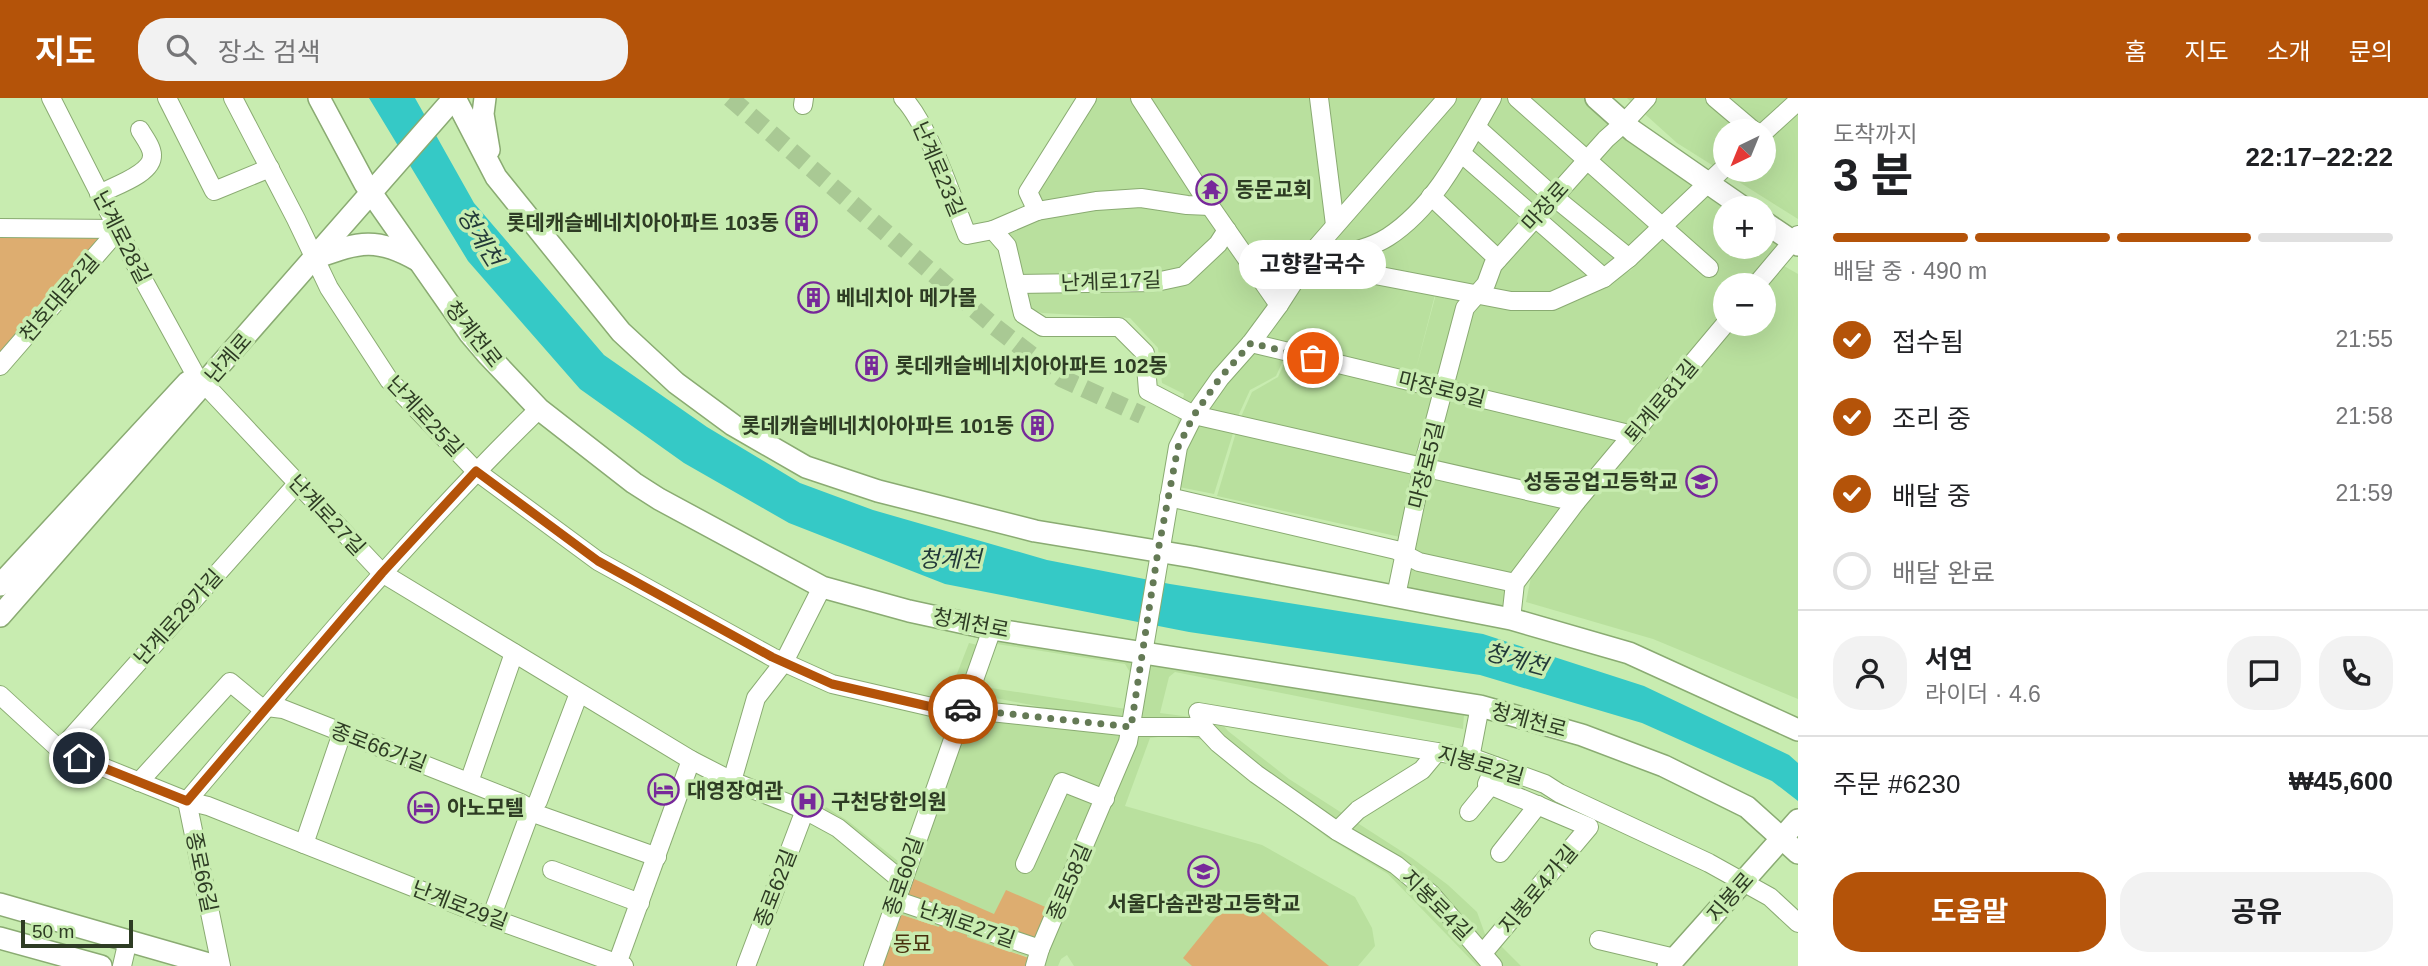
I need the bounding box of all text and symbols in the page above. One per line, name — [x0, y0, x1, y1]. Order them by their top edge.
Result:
search box — [138, 18, 628, 81]
icon: search — [162, 30, 200, 68]
text: 지도 — [35, 33, 96, 70]
text: 장소 검색 — [218, 37, 321, 67]
text: 홈 — [2124, 38, 2146, 65]
text: 지도 — [2184, 38, 2229, 65]
text: 소개 — [2267, 38, 2311, 65]
text: 문의 — [2349, 38, 2393, 65]
street label: 난계로23길 — [909, 118, 969, 220]
north arrow — [1713, 119, 1776, 182]
map controls — [1713, 119, 1776, 336]
text: 도착까지 — [1833, 121, 1918, 147]
text: 22:17–22:22 — [2246, 142, 2393, 172]
text: 3 분 — [1833, 149, 1914, 201]
temple icon: 동문교회 — [1195, 172, 1229, 206]
street label: 마장로 — [1517, 177, 1573, 235]
place label: 동문교회 — [1235, 178, 1312, 201]
street label: 난계로28길 — [89, 187, 155, 287]
button: + — [1713, 196, 1776, 259]
water label: 청계천 — [452, 203, 509, 273]
building icon: 롯데캐슬베네치아아파트 103동 — [785, 205, 819, 239]
place label: 롯데캐슬베네치아아파트 103동 — [506, 211, 779, 234]
callout: 고향칼국수 — [1240, 239, 1386, 288]
street label: 천호대로2길 — [15, 250, 103, 346]
text: 고향칼국수 — [1260, 251, 1365, 277]
text: 배달 중 · 490 m — [1833, 258, 1987, 284]
street label: 난계로17길 — [1060, 268, 1162, 294]
button: − — [1713, 273, 1776, 336]
building icon: 베네치아 메가몰 — [796, 280, 830, 314]
place label: 베네치아 메가몰 — [836, 286, 977, 309]
street label: 청계천로 — [441, 296, 507, 372]
icon: check — [1833, 321, 1871, 359]
text: 21:55 — [2335, 326, 2393, 352]
text: 접수됨 — [1892, 327, 1964, 357]
pin — [1283, 328, 1343, 388]
street label: 난계로 — [200, 329, 256, 387]
icon: bag — [1294, 339, 1332, 377]
building icon: 롯데캐슬베네치아아파트 102동 — [855, 348, 889, 382]
place label: 롯데캐슬베네치아아파트 102동 — [895, 354, 1168, 377]
street label: 퇴계로81길 — [1620, 355, 1702, 447]
street label: 마장로9길 — [1396, 367, 1488, 411]
street label: 난계로25길 — [382, 371, 468, 461]
icon: check — [1833, 398, 1871, 436]
text: 21:58 — [2335, 403, 2393, 429]
text: 조리 중 — [1892, 404, 1971, 434]
building icon: 롯데캐슬베네치아아파트 101동 — [1020, 408, 1054, 442]
place label: 롯데캐슬베네치아아파트 101동 — [741, 414, 1014, 437]
street label: 마장로5길 — [1404, 419, 1448, 511]
school or university icon: 성동공업고등학교 — [1684, 464, 1718, 498]
street label: 난계로27길 — [284, 470, 370, 560]
place label: 성동공업고등학교 — [1523, 470, 1678, 493]
icon: check — [1833, 475, 1871, 513]
text: 21:59 — [2335, 480, 2393, 506]
text: 배달 중 — [1892, 481, 1971, 511]
water label: 청계천 — [918, 546, 985, 572]
text: 배달 완료 — [1892, 558, 1995, 588]
street label: 난계로29가길 — [129, 565, 227, 669]
street label: 청계천로 — [931, 604, 1011, 642]
button: person — [1833, 636, 1907, 710]
button: chat — [2227, 636, 2301, 710]
button: phone — [2319, 636, 2393, 710]
water label: 청계천 — [1482, 638, 1553, 681]
text: 서연 — [1925, 644, 1973, 674]
courier — [928, 674, 998, 744]
text: 라이더 · 4.6 — [1925, 681, 2041, 707]
icon: car — [944, 690, 982, 728]
street label: 청계천로 — [1489, 699, 1569, 741]
street label: 종로66가길 — [328, 718, 430, 776]
pin — [49, 728, 109, 788]
icon: home — [60, 739, 98, 777]
street label: 지봉로2길 — [1435, 742, 1527, 788]
text: ₩45,600 — [2289, 766, 2393, 796]
text: 주문 #6230 — [1833, 769, 1960, 799]
hotel icon: 대영장여관 — [647, 773, 681, 807]
place label: 대영장여관 — [687, 779, 784, 802]
hospital icon: 구천당한의원 — [791, 784, 825, 818]
hotel icon: 아노모텔 — [407, 790, 441, 824]
place label: 구천당한의원 — [831, 790, 947, 813]
place label: 아노모텔 — [447, 796, 524, 819]
street label: 종로66길 — [182, 830, 222, 914]
street label: 종로60길 — [879, 834, 927, 918]
street label: 종로58길 — [1043, 840, 1095, 924]
street label: 지봉로4가길 — [1494, 840, 1582, 938]
street label: 종로62길 — [750, 846, 800, 930]
school or university icon: 서울다솜관광고등학교 — [1187, 854, 1221, 888]
street label: 지봉로4길 — [1397, 865, 1477, 945]
street label: 지봉로 — [1702, 868, 1758, 926]
button: 도움말 — [1833, 872, 2106, 952]
button: 공유 — [2120, 872, 2393, 952]
street label: 난계로29길 — [409, 876, 511, 934]
place label: 서울다솜관광고등학교 — [1107, 892, 1301, 915]
street label: 난계로27길 — [916, 897, 1018, 951]
scale bar — [21, 917, 133, 949]
text: 50 m — [32, 921, 74, 942]
park label: 동묘 — [893, 932, 931, 955]

